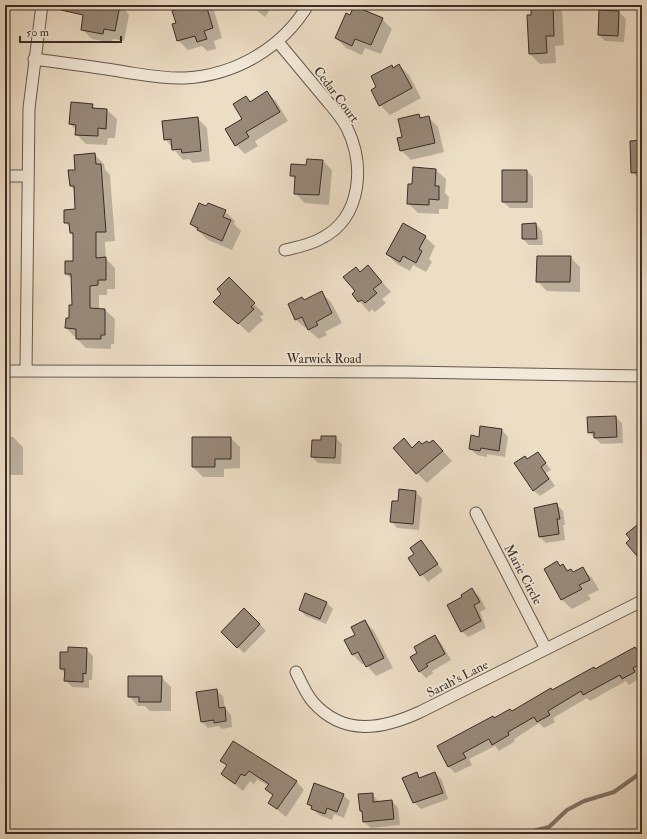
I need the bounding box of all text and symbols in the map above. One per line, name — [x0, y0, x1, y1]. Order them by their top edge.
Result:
scale bar — [20, 18, 121, 44]
text: 50 m — [26, 25, 50, 40]
street label: Cedar Court — [310, 63, 362, 126]
street label: Warwick Road — [285, 351, 362, 367]
street label: Marie Circle — [501, 542, 546, 608]
street label: Sarah's Lane — [424, 656, 491, 701]

